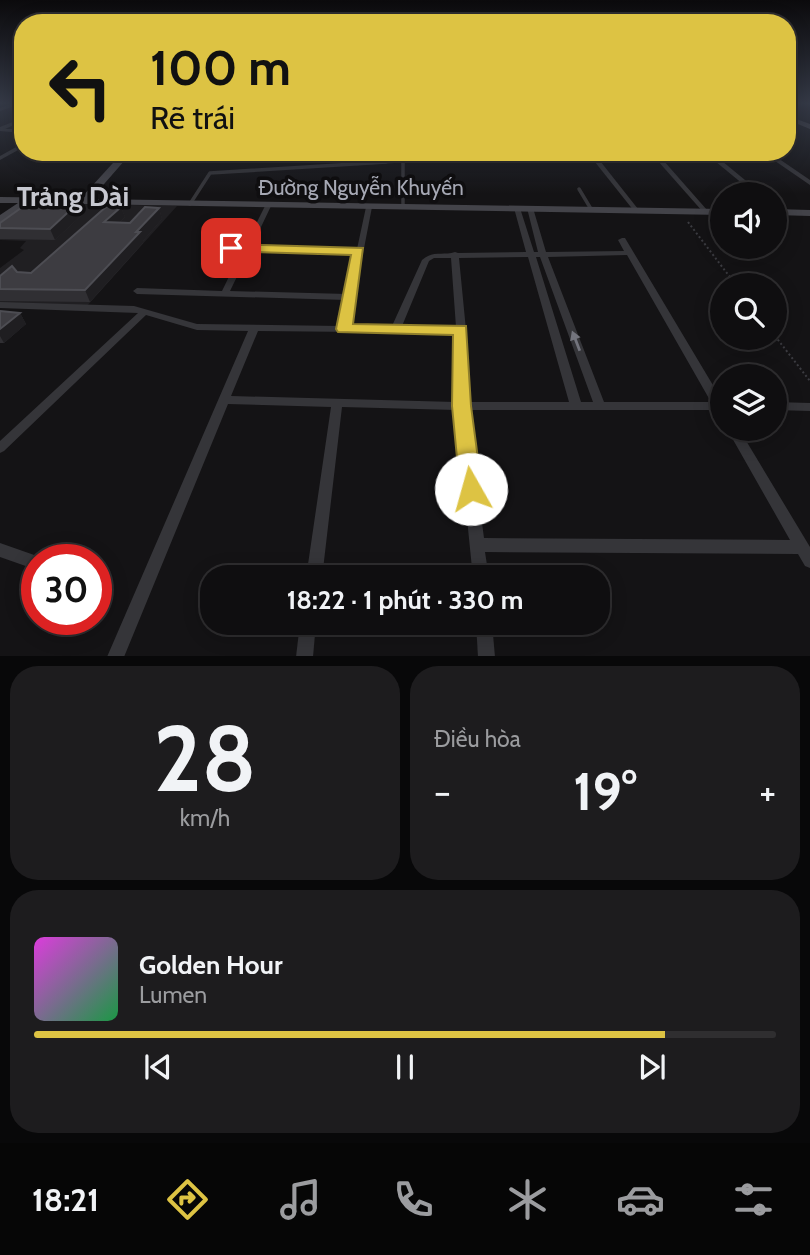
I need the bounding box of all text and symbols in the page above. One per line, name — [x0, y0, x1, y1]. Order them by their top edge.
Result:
text: 100 m — [150, 38, 291, 97]
icon: left — [35, 42, 126, 133]
text: Rẽ trái — [150, 98, 235, 137]
street label: Đường Nguyễn Khuyến — [258, 175, 464, 200]
district label: Trảng Dài — [17, 179, 129, 213]
map controls — [710, 182, 787, 441]
button: sound — [710, 182, 787, 259]
pin — [201, 218, 261, 278]
icon: arrive — [212, 229, 250, 267]
button: search — [710, 273, 787, 350]
one-way arrow — [570, 331, 581, 352]
button: layers — [710, 364, 787, 441]
position arrow — [434, 452, 508, 526]
speed limit sign: 30 — [21, 544, 112, 635]
text: 18:22 · 1 phút · 330 m — [287, 584, 523, 616]
text: 28 — [153, 703, 257, 814]
text: Điều hòa — [434, 725, 521, 753]
text: 19° — [573, 760, 637, 823]
text: − — [434, 768, 451, 815]
text: + — [759, 768, 776, 815]
text: km/h — [180, 804, 230, 832]
text: Golden Hour — [139, 949, 282, 981]
text: Lumen — [139, 981, 207, 1009]
icon: previous — [139, 1048, 177, 1086]
icon: pause — [386, 1048, 424, 1086]
icon: next — [633, 1048, 671, 1086]
icon: directions — [163, 1175, 212, 1224]
icon: music — [276, 1175, 325, 1224]
icon: phone — [389, 1175, 438, 1224]
icon: climate — [503, 1175, 552, 1224]
icon: car — [616, 1175, 665, 1224]
icon: filters — [729, 1175, 778, 1224]
text: 18:21 — [32, 1180, 99, 1219]

